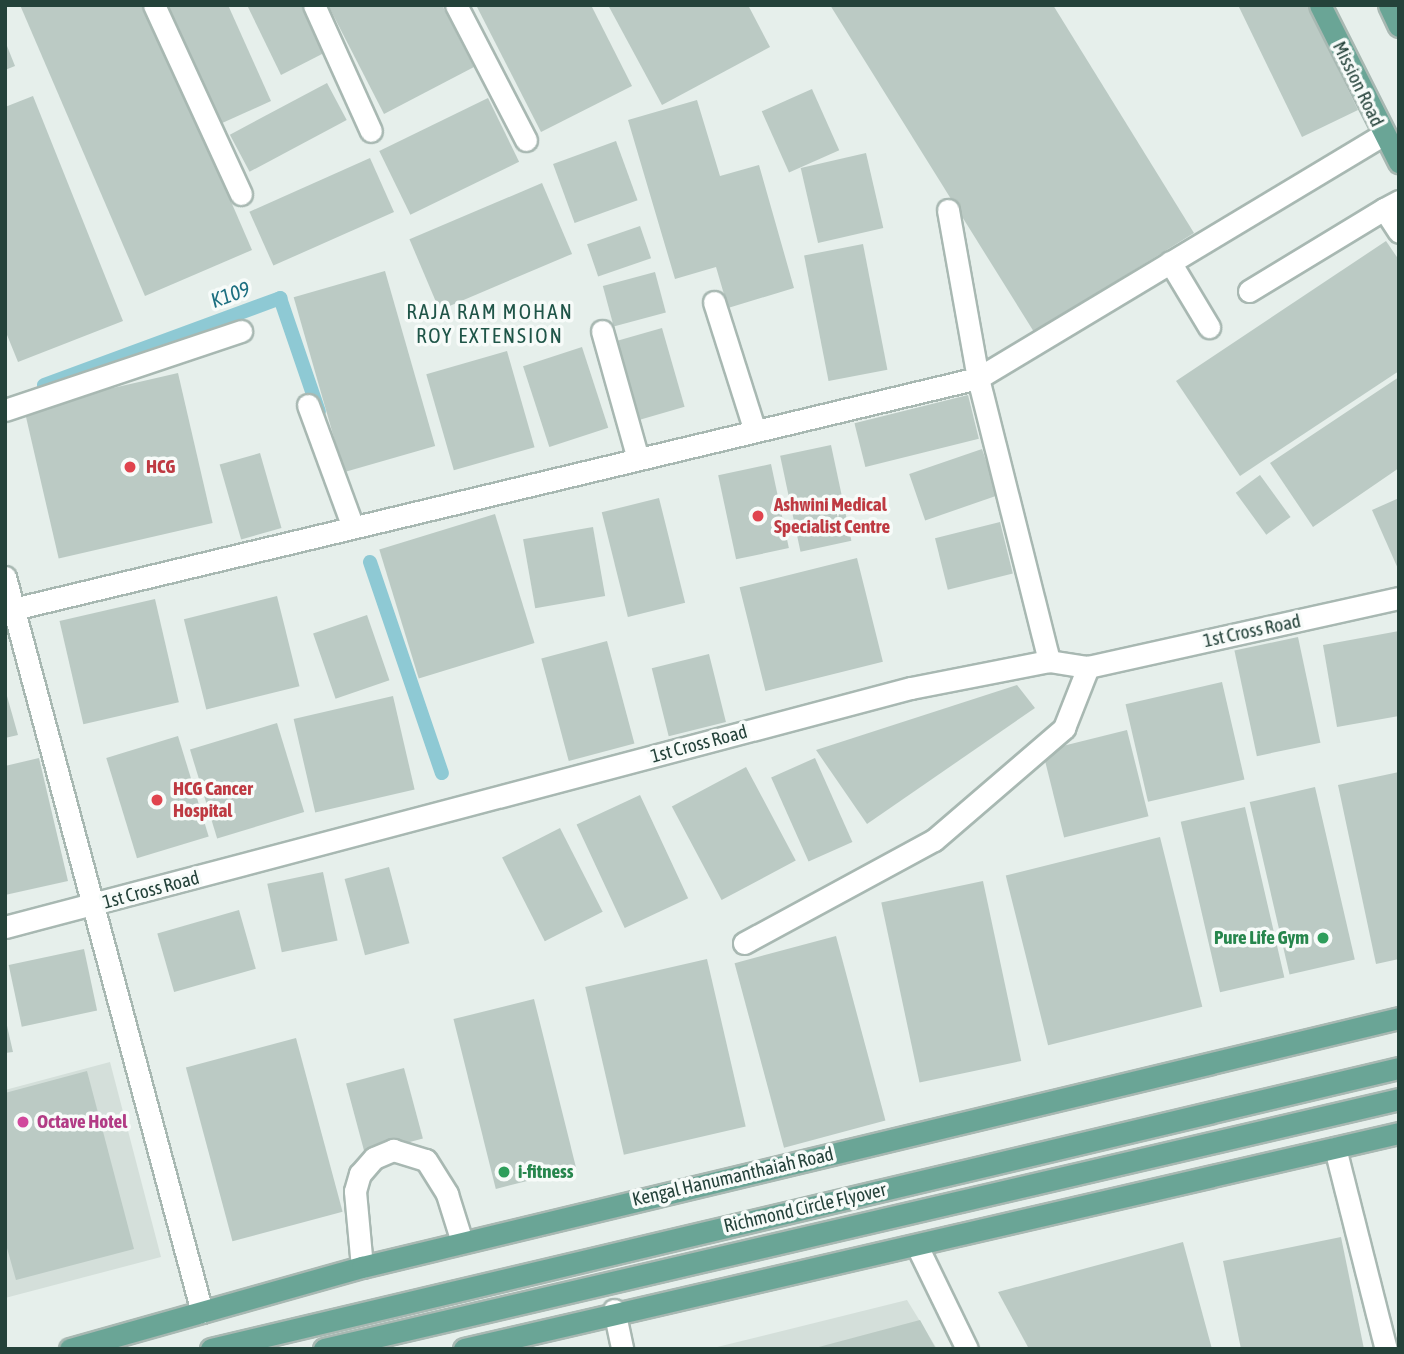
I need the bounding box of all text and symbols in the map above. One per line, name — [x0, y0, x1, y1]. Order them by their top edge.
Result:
street label: Mission Road — [1328, 38, 1388, 130]
water label: K109 — [207, 275, 253, 313]
district label: RAJA RAM MOHAN ROY EXTENSION — [408, 298, 572, 348]
place label: HCG — [146, 456, 175, 478]
marker: HCG — [120, 457, 140, 477]
place label: Ashwini Medical Specialist Centre — [774, 494, 890, 538]
marker: Ashwini Medical Specialist Centre — [748, 506, 768, 526]
street label: 1st Cross Road — [1201, 610, 1303, 652]
street label: 1st Cross Road — [648, 720, 750, 768]
place label: HCG Cancer Hospital — [173, 778, 253, 822]
marker: HCG Cancer Hospital — [147, 790, 167, 810]
street label: 1st Cross Road — [100, 866, 202, 914]
place label: Pure Life Gym — [1214, 927, 1309, 949]
marker: Pure Life Gym — [1315, 930, 1331, 946]
place label: Octave Hotel — [37, 1111, 127, 1133]
marker: Octave Hotel — [15, 1114, 31, 1130]
street label: Kengal Hanumanthaiah Road — [630, 1143, 836, 1211]
place label: i-fitness — [518, 1161, 573, 1183]
marker: i-fitness — [496, 1164, 512, 1180]
street label: Richmond Circle Flyover — [722, 1178, 888, 1238]

